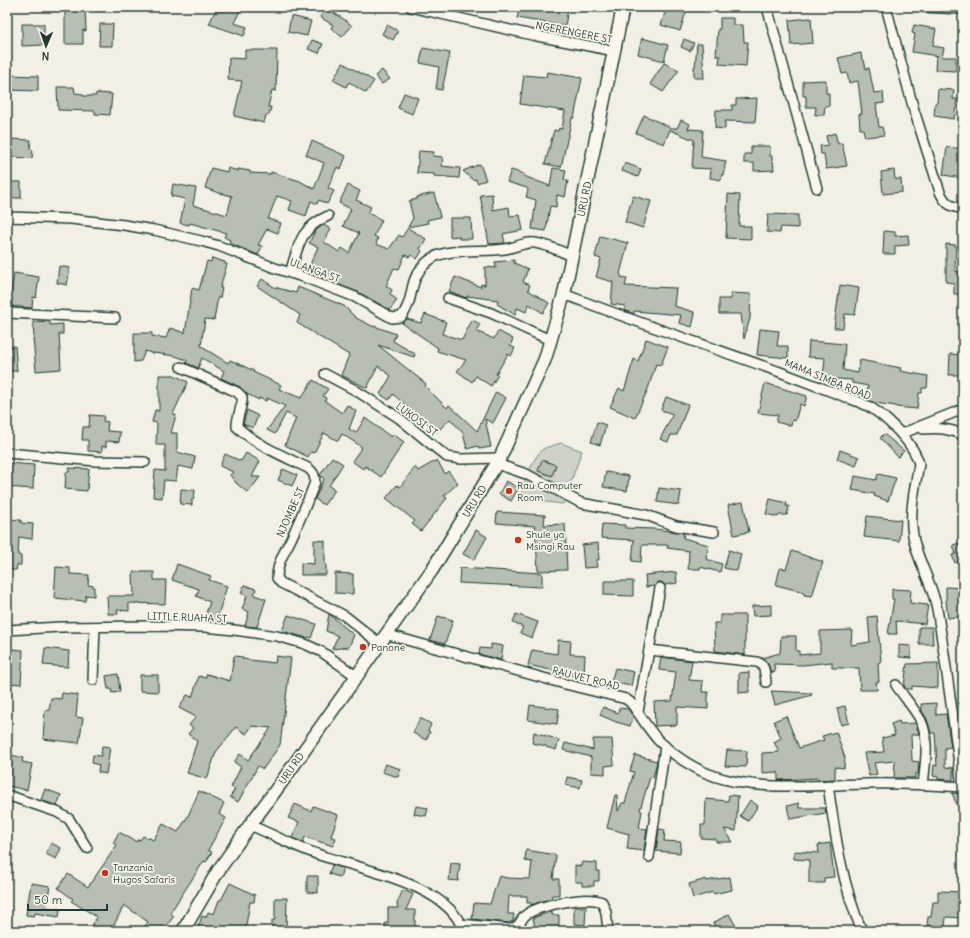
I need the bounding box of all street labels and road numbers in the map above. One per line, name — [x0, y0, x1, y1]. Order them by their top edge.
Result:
street label: NGERENGERE ST — [535, 19, 613, 46]
street label: URU RD — [574, 180, 595, 218]
street label: ULANGA ST — [288, 255, 342, 286]
street label: MAMA SIMBA ROAD — [783, 356, 873, 403]
street label: LUKOSI ST — [393, 400, 440, 439]
street label: URU RD — [459, 483, 489, 520]
street label: NJOMBE ST — [274, 485, 307, 539]
street label: LITTLE RUAHA ST — [147, 610, 227, 625]
street label: RAU VET ROAD — [551, 664, 621, 693]
street label: URU RD — [276, 750, 307, 787]

